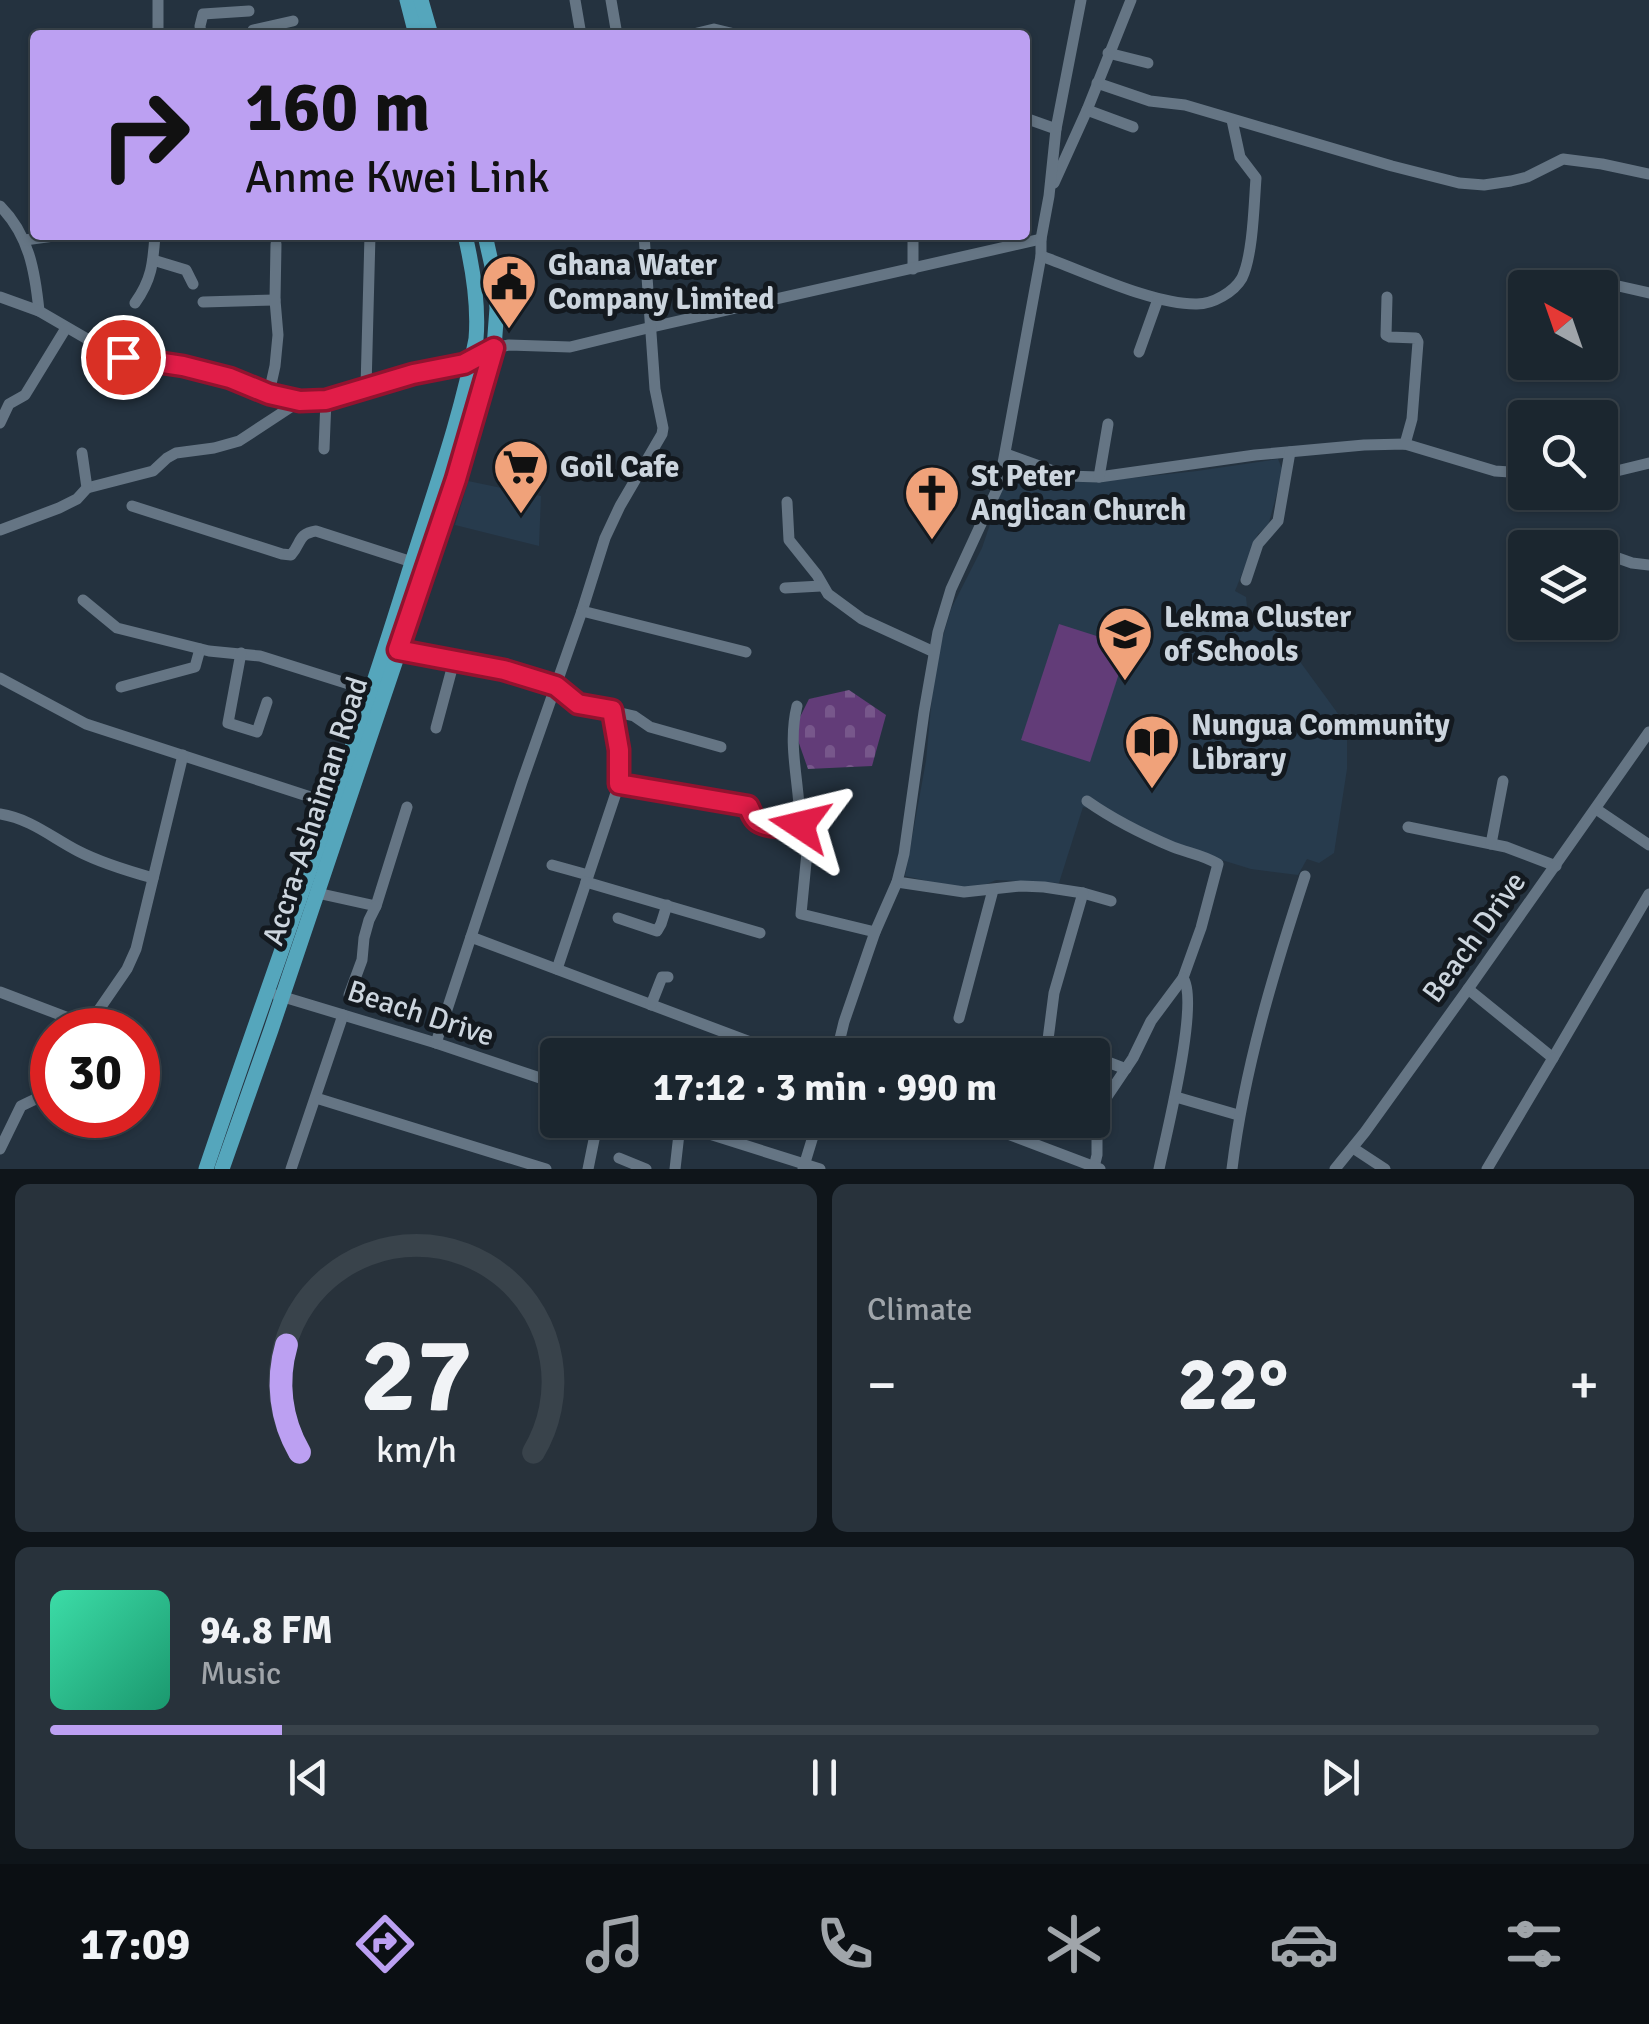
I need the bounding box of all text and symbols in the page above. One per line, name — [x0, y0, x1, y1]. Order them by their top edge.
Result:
text: 160 m — [245, 64, 430, 150]
icon: right — [80, 70, 210, 200]
text: Anme Kwei Link — [245, 150, 550, 205]
place label: Ghana Water Company Limited — [548, 247, 774, 318]
public building icon: Ghana Water Company Limited — [479, 252, 539, 331]
north arrow — [1508, 270, 1618, 380]
map controls — [1508, 270, 1618, 640]
pin — [81, 315, 166, 400]
icon: arrive — [96, 330, 151, 385]
button: search — [1508, 400, 1618, 510]
supermarket icon: Goil Cafe — [491, 437, 551, 516]
place label: Goil Cafe — [560, 449, 679, 486]
place label: St Peter Anglican Church — [971, 458, 1186, 529]
church icon: St Peter Anglican Church — [902, 463, 962, 542]
button: layers — [1508, 530, 1618, 640]
place label: Lekma Cluster of Schools — [1164, 599, 1351, 670]
school or university icon: Lekma Cluster of Schools — [1095, 604, 1155, 683]
street label: Accra-Ashaiman Road — [255, 672, 376, 950]
place label: Nungua Community Library — [1191, 707, 1450, 778]
library icon: Nungua Community Library — [1122, 712, 1182, 791]
position arrow — [748, 773, 852, 877]
street label: Beach Drive — [1415, 865, 1534, 1010]
street label: Beach Drive — [343, 972, 499, 1055]
speed limit sign: 30 — [30, 1008, 160, 1138]
text: 17:12 · 3 min · 990 m — [653, 1064, 997, 1111]
text: Climate — [867, 1290, 973, 1329]
text: 27 — [360, 1312, 472, 1440]
text: 22° — [1178, 1338, 1289, 1431]
text: − — [867, 1351, 897, 1419]
text: + — [1569, 1351, 1599, 1419]
text: km/h — [376, 1428, 456, 1472]
text: 94.8 FM — [200, 1607, 333, 1654]
text: Music — [200, 1654, 281, 1693]
icon: previous — [281, 1750, 336, 1805]
icon: pause — [797, 1750, 852, 1805]
icon: next — [1313, 1750, 1368, 1805]
icon: directions — [350, 1909, 420, 1979]
icon: music — [580, 1909, 650, 1979]
icon: phone — [810, 1909, 880, 1979]
icon: climate — [1039, 1909, 1109, 1979]
icon: car — [1269, 1909, 1339, 1979]
icon: filters — [1499, 1909, 1569, 1979]
text: 17:09 — [80, 1917, 190, 1972]

